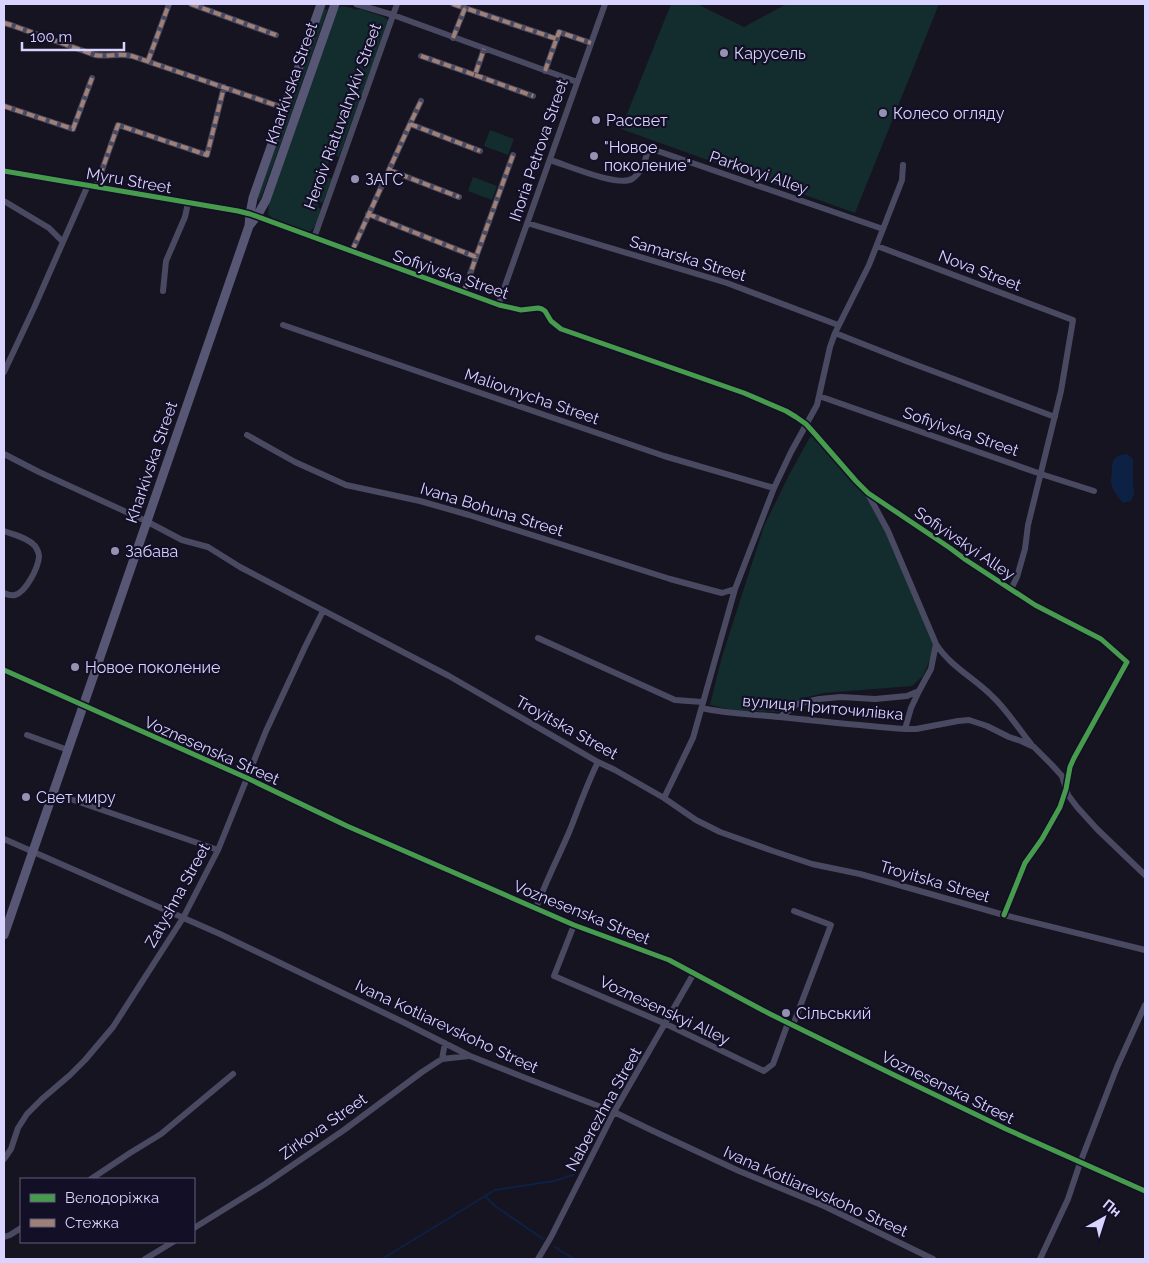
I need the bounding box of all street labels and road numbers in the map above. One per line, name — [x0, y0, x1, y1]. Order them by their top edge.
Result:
street label: Kharkivska Street — [262, 19, 321, 147]
street label: Heroiv Riatuvalnykiv Street — [300, 20, 385, 212]
street label: Ihoria Petrova Street — [505, 76, 572, 224]
street label: Parkovyi Alley — [707, 147, 811, 198]
street label: Myru Street — [85, 164, 174, 197]
street label: Samarska Street — [627, 232, 749, 285]
street label: Sofiyivska Street — [391, 246, 512, 303]
street label: Nova Street — [936, 246, 1024, 295]
street label: Maliovnycha Street — [462, 365, 602, 429]
street label: Kharkivska Street — [122, 398, 181, 526]
street label: Sofiyivska Street — [901, 403, 1022, 460]
street label: Ivana Bohuna Street — [418, 479, 566, 540]
street label: Sofiyivskyi Alley — [911, 503, 1019, 584]
street label: вулиця Приточилівка — [742, 691, 904, 724]
street label: Troyitska Street — [512, 692, 622, 764]
street label: Voznesenska Street — [141, 712, 283, 789]
street label: Zatyshna Street — [141, 839, 214, 951]
street label: Troyitska Street — [878, 857, 993, 906]
street label: Voznesenska Street — [511, 876, 653, 949]
street label: Voznesenskyi Alley — [597, 972, 733, 1049]
street label: Ivana Kotliarevskoho Street — [352, 976, 542, 1078]
street label: Naberezhna Street — [562, 1043, 646, 1174]
street label: Voznesenska Street — [878, 1047, 1018, 1128]
street label: Zirkova Street — [276, 1089, 371, 1163]
street label: Ivana Kotliarevskoho Street — [721, 1142, 911, 1241]

